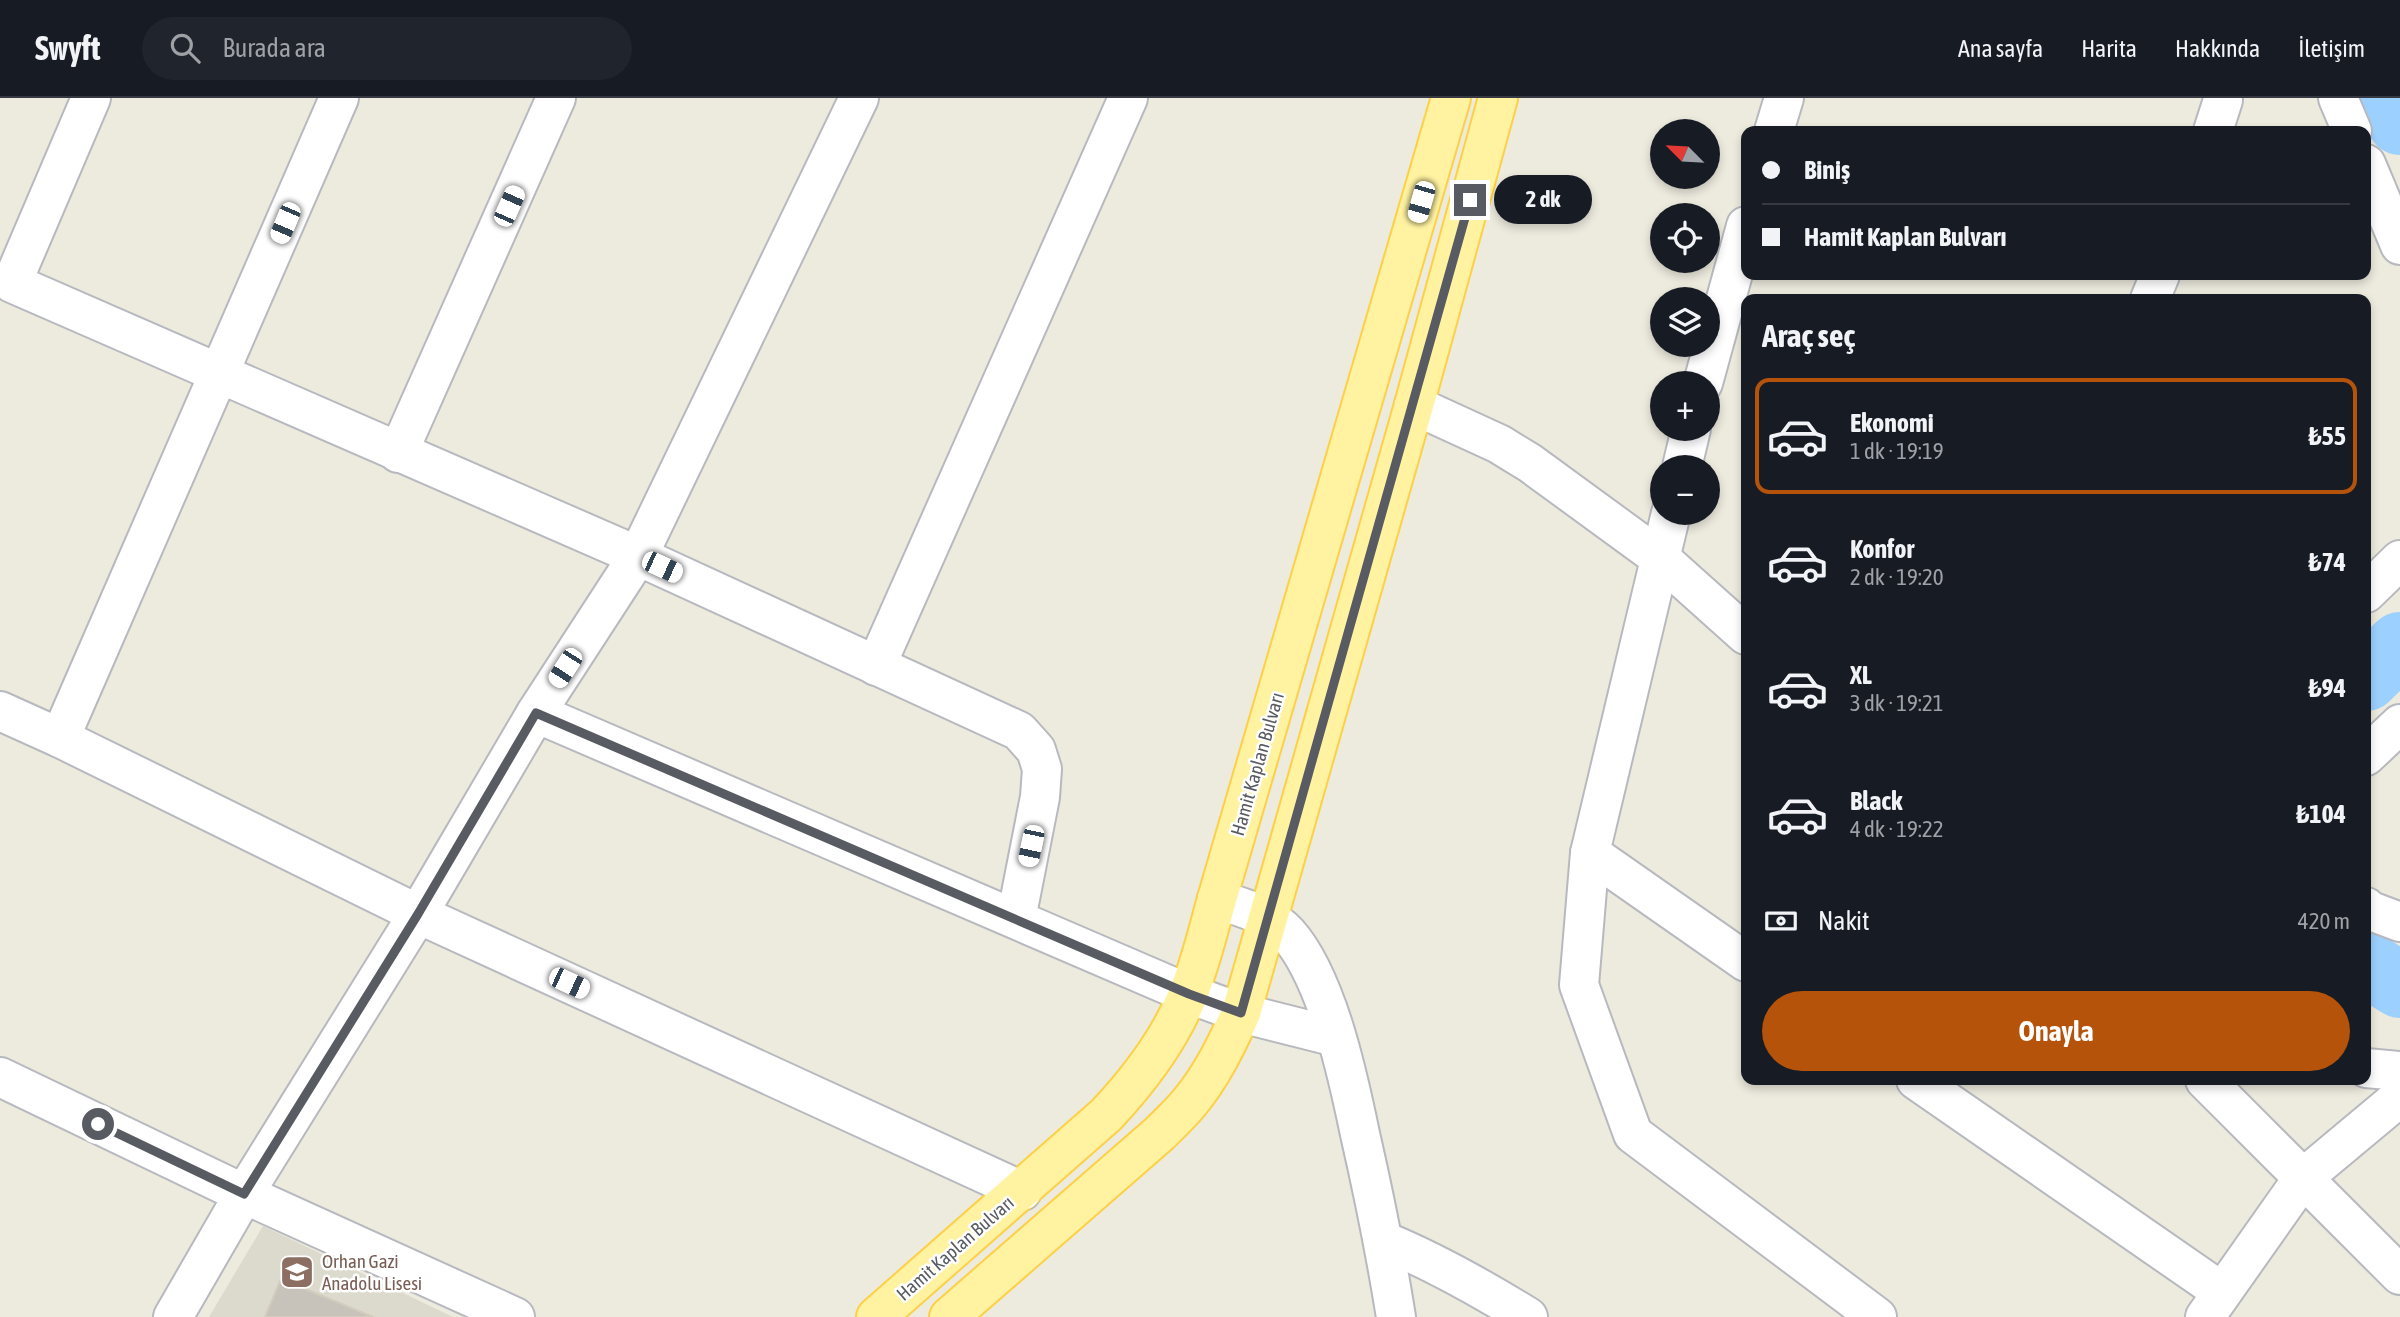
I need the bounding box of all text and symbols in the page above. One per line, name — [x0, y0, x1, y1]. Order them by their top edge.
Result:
search box — [142, 17, 632, 80]
text: Swyft — [35, 29, 100, 67]
icon: search — [166, 29, 204, 67]
text: Burada ara — [222, 33, 326, 63]
text: Ana sayfa — [1958, 35, 2043, 62]
text: Harita — [2081, 35, 2137, 62]
text: Hakkında — [2175, 35, 2260, 62]
text: İletişim — [2298, 35, 2365, 62]
north arrow — [1650, 119, 1720, 189]
map controls — [1650, 119, 1720, 525]
text: Biniş — [1804, 155, 1850, 185]
callout: 2 dk — [1494, 176, 1592, 224]
car — [1406, 179, 1437, 225]
car — [491, 183, 528, 229]
route end — [1454, 184, 1486, 216]
text: 2 dk — [1526, 186, 1560, 212]
car — [268, 200, 303, 246]
button: locate — [1650, 203, 1720, 273]
text: Hamit Kaplan Bulvarı — [1804, 222, 2006, 252]
button: layers — [1650, 287, 1720, 357]
text: Araç seç — [1762, 317, 1855, 354]
button: + — [1650, 371, 1720, 441]
icon: car — [1766, 405, 1829, 468]
text: Ekonomi — [1850, 408, 1934, 438]
text: ₺55 — [2309, 421, 2346, 451]
text: 1 dk · 19:19 — [1850, 438, 1944, 464]
button: − — [1650, 455, 1720, 525]
icon: car — [1766, 531, 1829, 594]
text: Konfor — [1850, 534, 1914, 564]
text: ₺74 — [2309, 547, 2346, 577]
car — [639, 549, 686, 585]
text: 2 dk · 19:20 — [1850, 564, 1944, 590]
car — [545, 645, 586, 691]
icon: car — [1766, 657, 1829, 720]
text: XL — [1850, 660, 1872, 690]
text: ₺94 — [2309, 673, 2346, 703]
street label: Hamit Kaplan Bulvarı — [1226, 690, 1288, 838]
text: 3 dk · 19:21 — [1850, 690, 1944, 716]
icon: car — [1766, 783, 1829, 846]
text: Black — [1850, 786, 1902, 816]
text: ₺104 — [2296, 799, 2346, 829]
text: 4 dk · 19:22 — [1850, 816, 1944, 842]
car — [1017, 823, 1046, 869]
icon: cash — [1762, 902, 1800, 940]
text: Nakit — [1818, 906, 1870, 936]
text: 420 m — [2298, 908, 2350, 934]
car — [546, 965, 593, 1001]
button: Onayla — [1762, 991, 2350, 1071]
route start — [82, 1108, 114, 1140]
street label: Hamit Kaplan Bulvarı — [892, 1191, 1018, 1305]
place label: Orhan Gazi Anadolu Lisesi — [322, 1250, 422, 1294]
school or university icon: Orhan Gazi Anadolu Lisesi — [278, 1253, 316, 1291]

